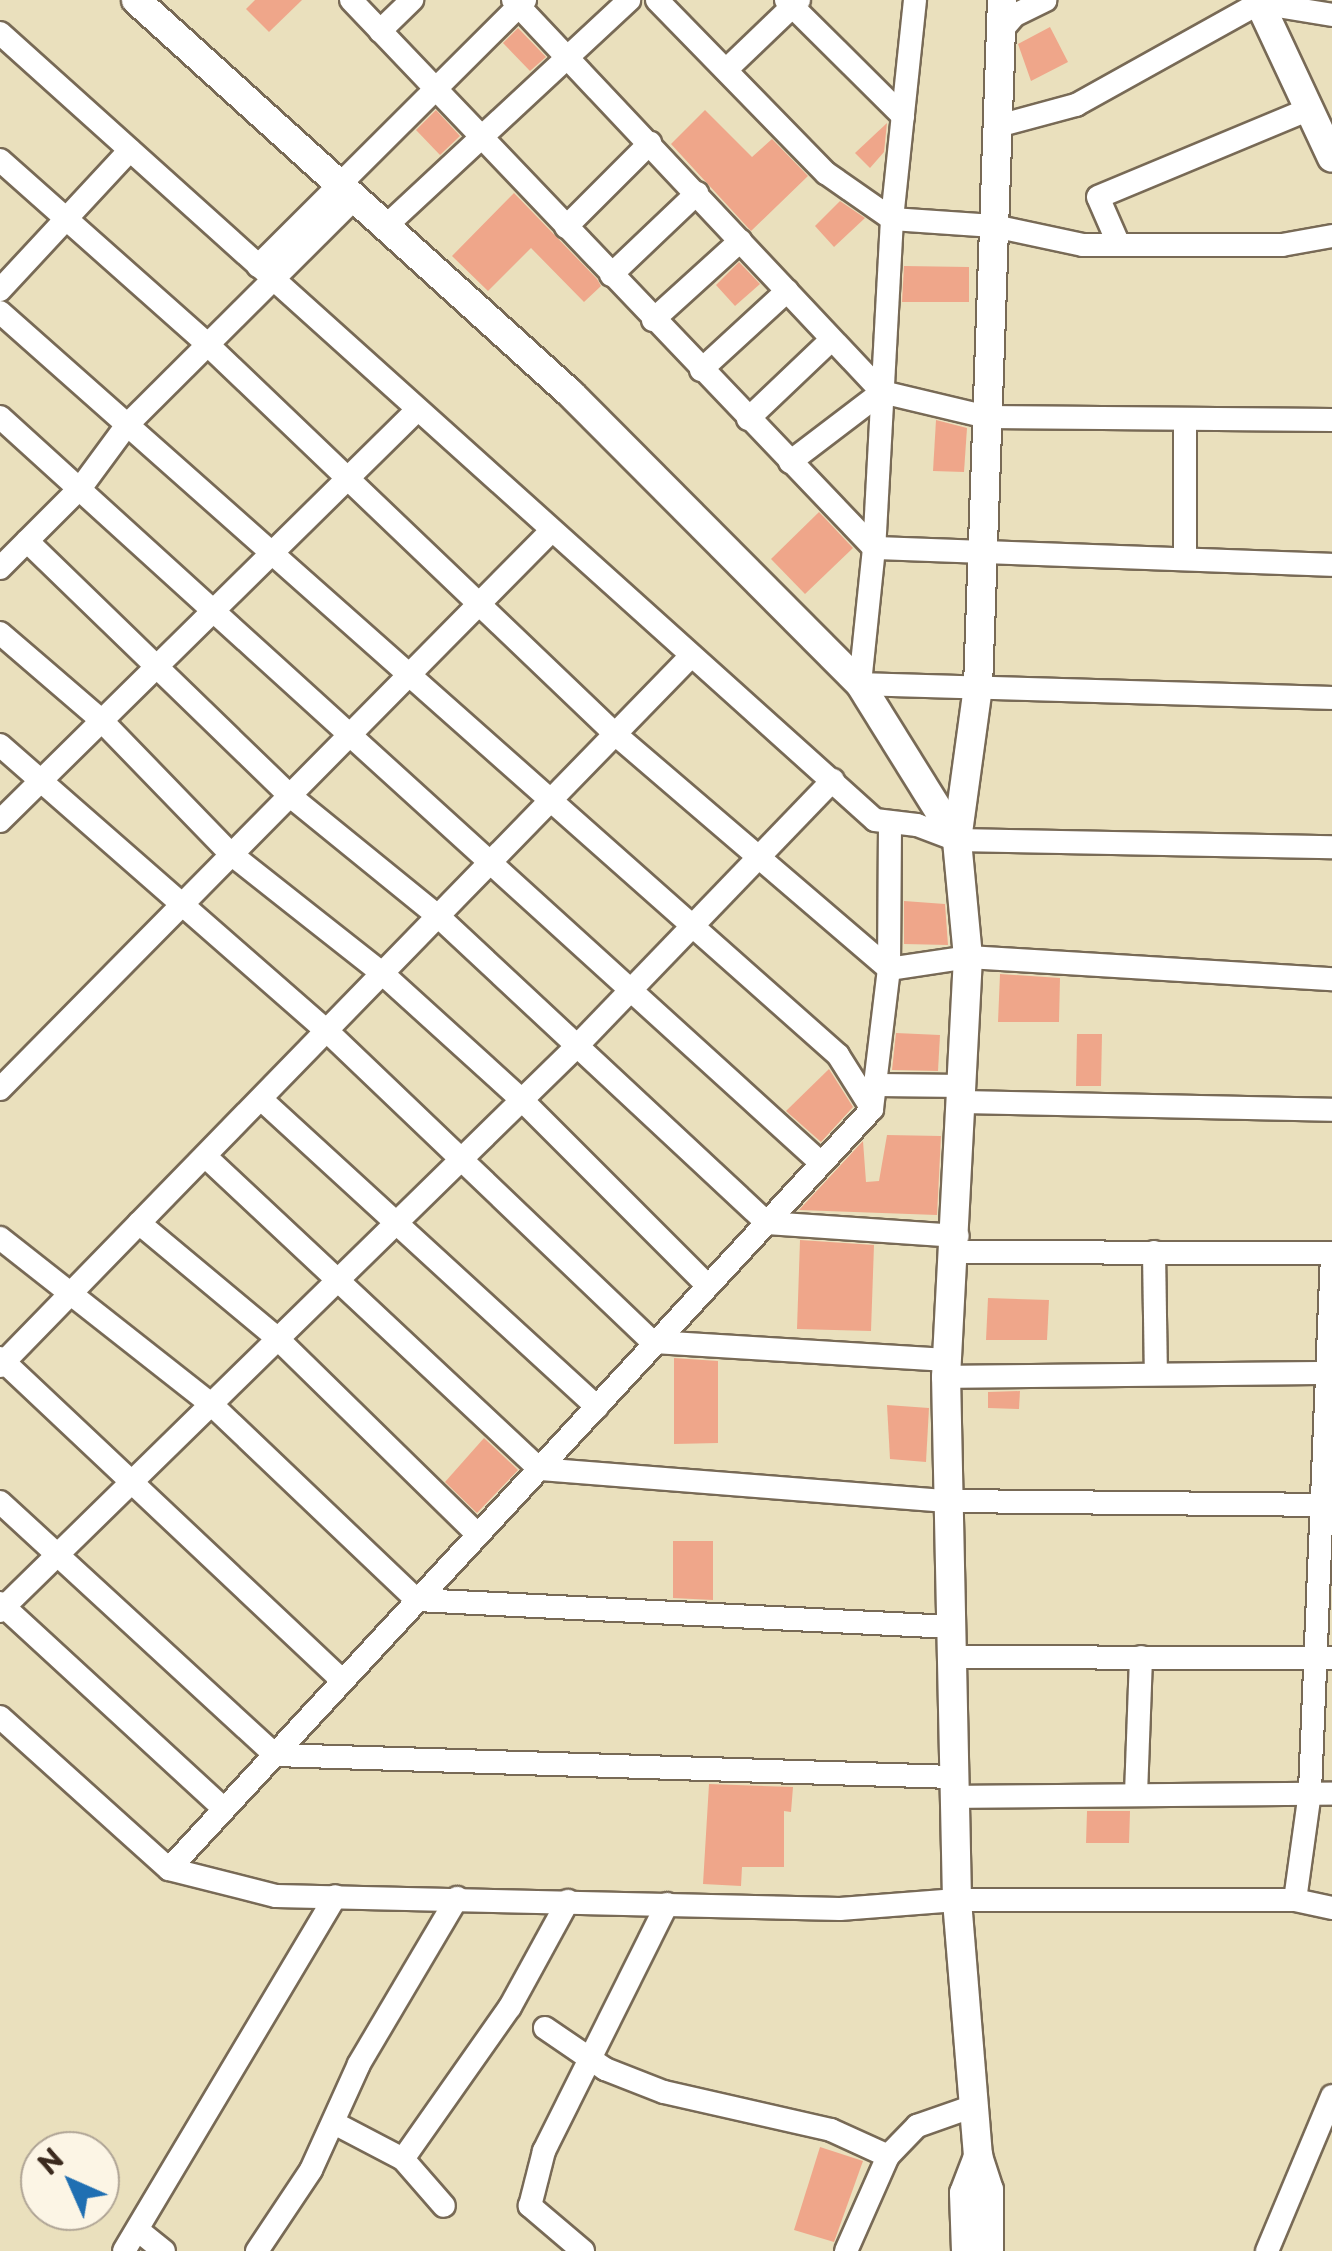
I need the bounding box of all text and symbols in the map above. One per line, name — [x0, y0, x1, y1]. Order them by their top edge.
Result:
north arrow — [20, 2131, 120, 2231]
text: N — [27, 2138, 73, 2184]

